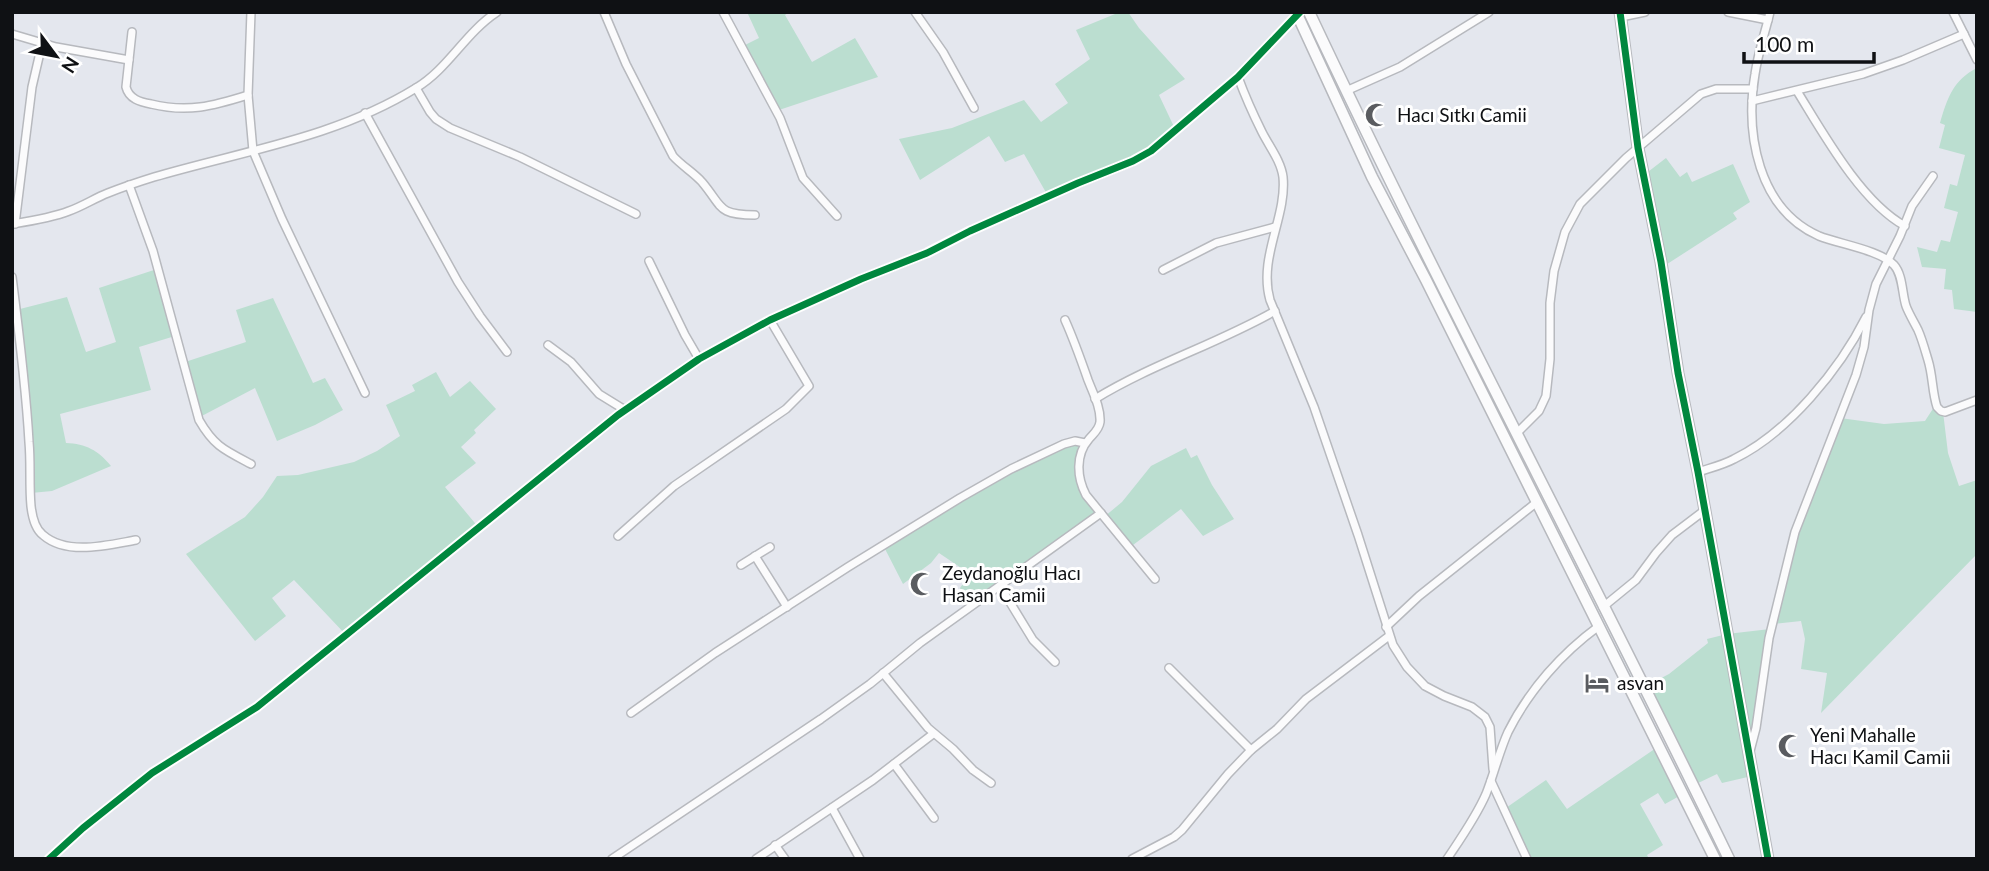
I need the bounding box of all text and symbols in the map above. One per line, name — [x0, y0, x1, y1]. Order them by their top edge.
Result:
north arrow — [21, 21, 91, 91]
scale bar — [1744, 21, 1874, 65]
text: 100 m — [1755, 31, 1814, 56]
text: N — [57, 53, 84, 78]
mosque icon: Hacı Sıtkı Camii — [1363, 101, 1391, 129]
place label: Hacı Sıtkı Camii — [1397, 103, 1527, 126]
place label: Zeydanoğlu Hacı Hasan Camii — [942, 561, 1081, 606]
mosque icon: Zeydanoğlu Hacı Hasan Camii — [908, 570, 936, 598]
hotel icon: asvan — [1583, 669, 1611, 697]
place label: asvan — [1617, 671, 1664, 694]
place label: Yeni Mahalle Hacı Kamil Camii — [1810, 723, 1951, 768]
mosque icon: Yeni Mahalle Hacı Kamil Camii — [1776, 732, 1804, 760]

